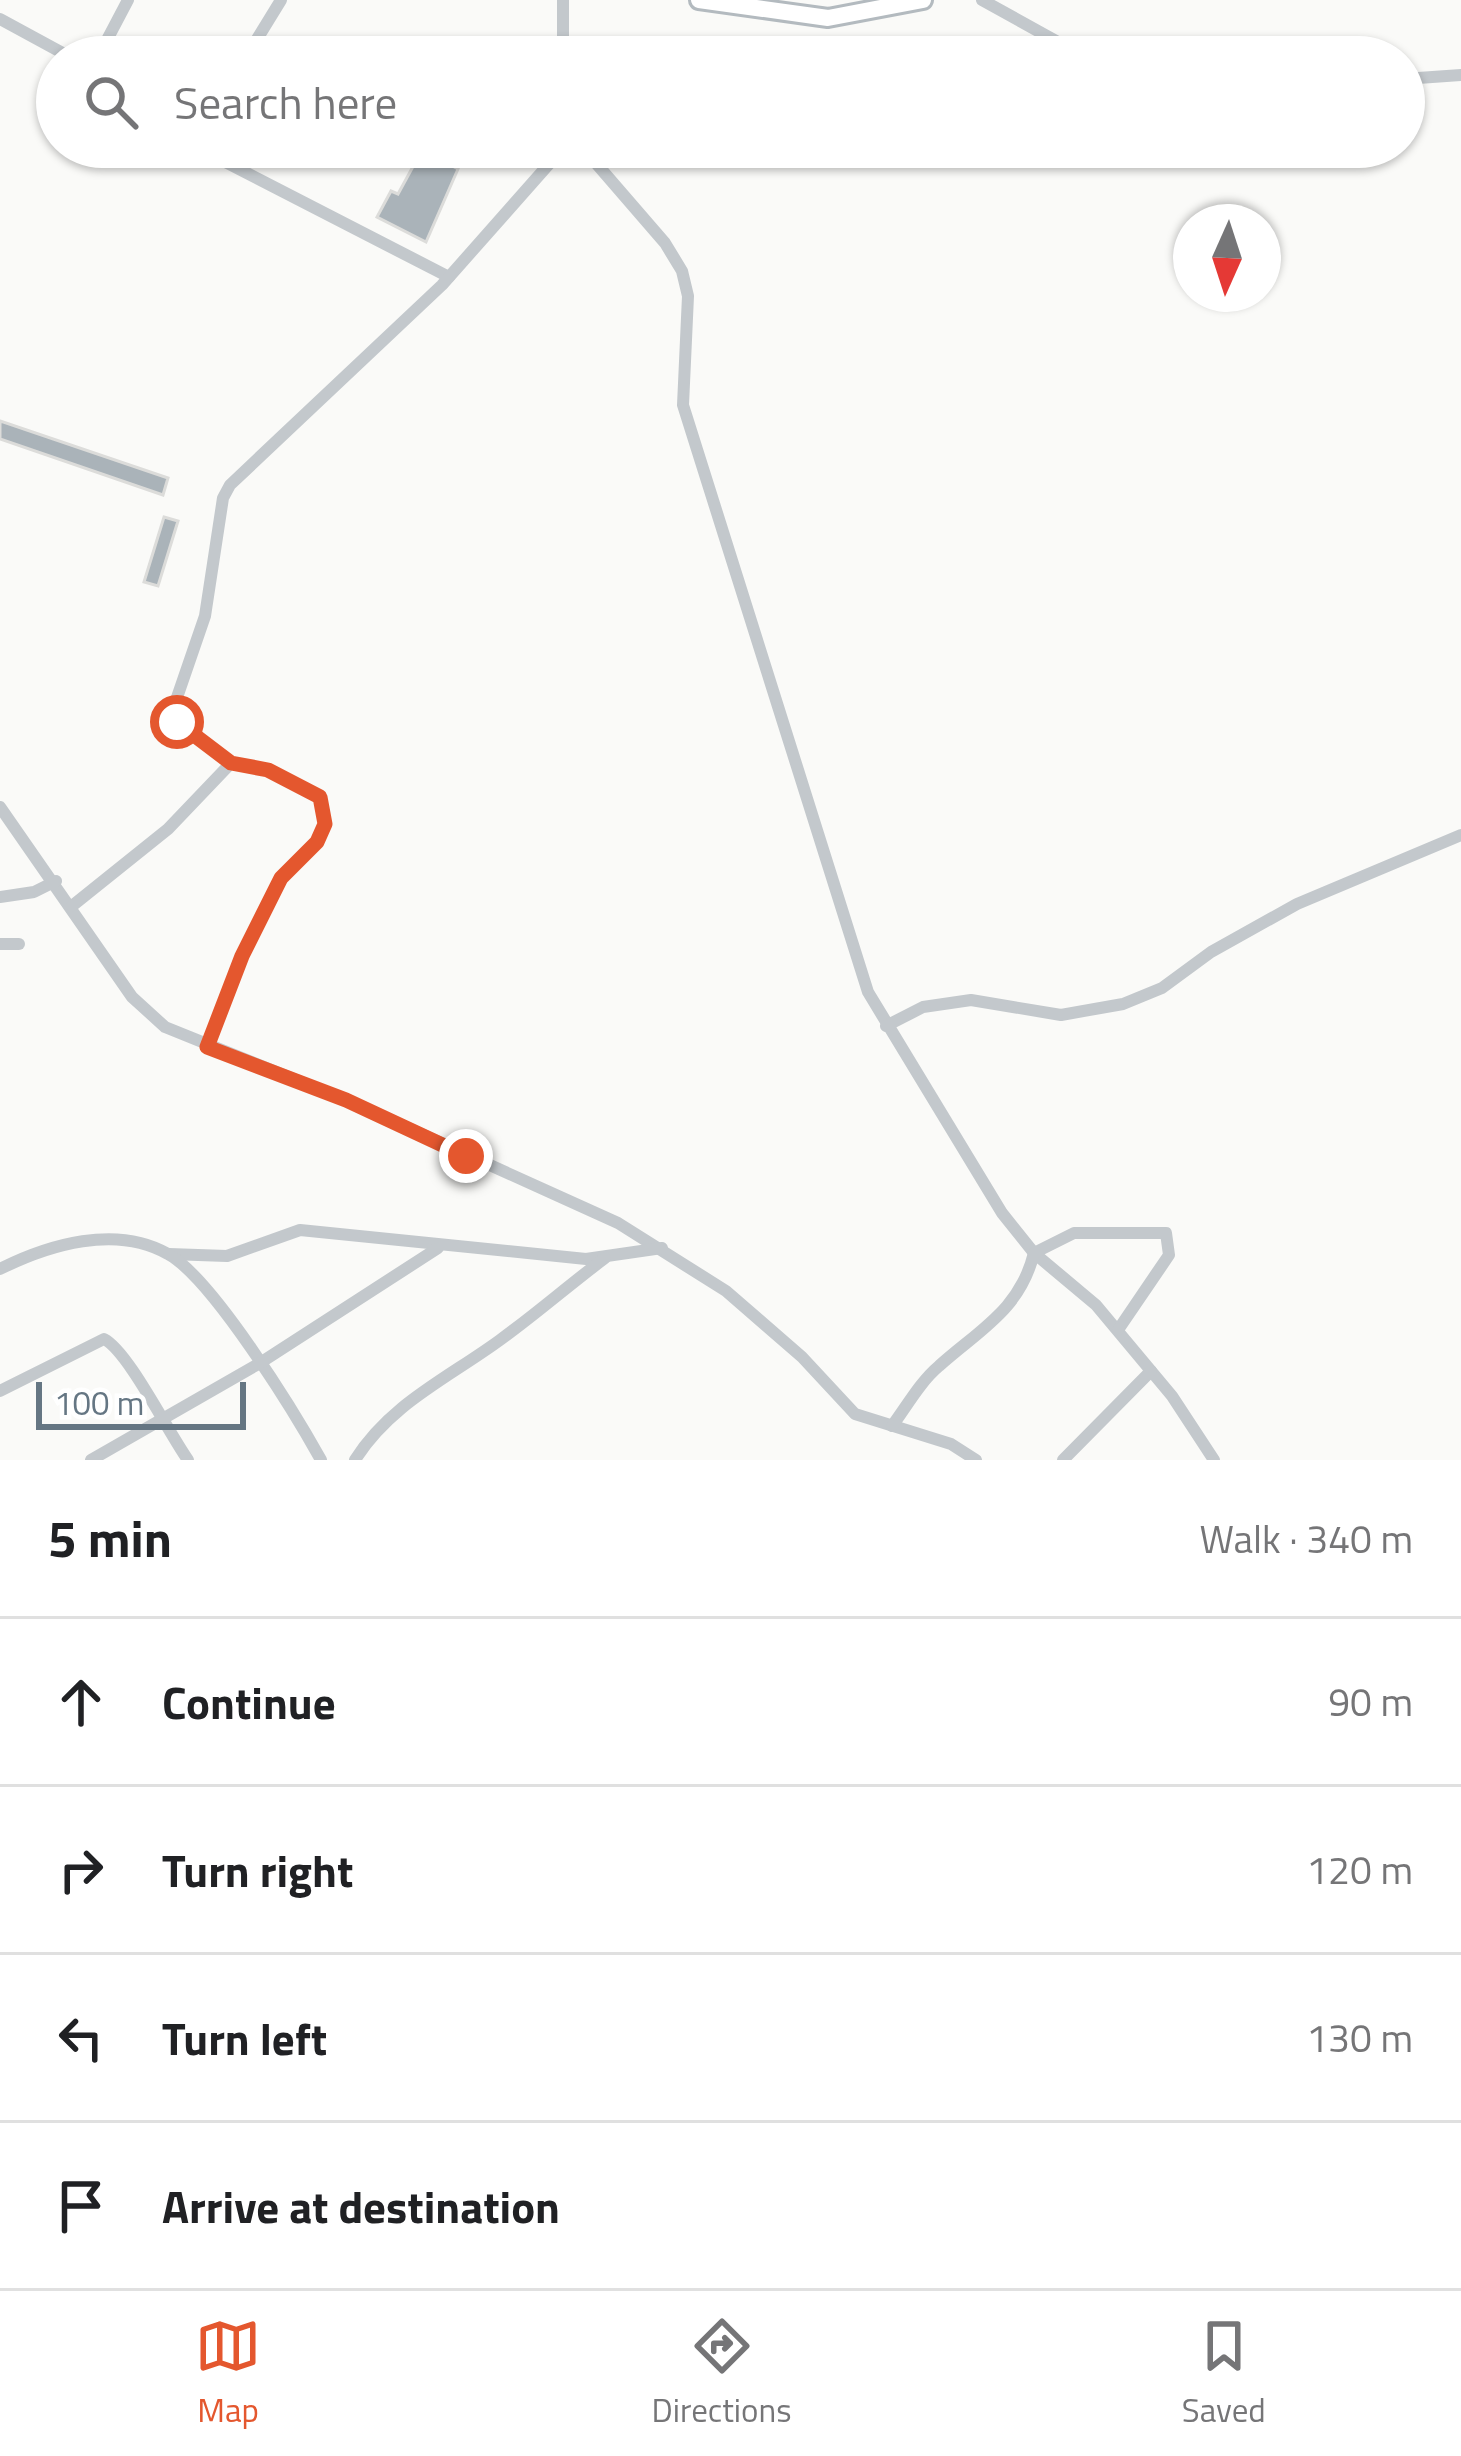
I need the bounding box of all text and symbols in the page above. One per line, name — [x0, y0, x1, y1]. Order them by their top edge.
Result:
search box — [36, 36, 1425, 168]
text: Search here — [174, 68, 397, 136]
icon: search — [78, 69, 144, 135]
north arrow — [1173, 204, 1281, 312]
route start — [150, 695, 204, 749]
route end — [439, 1129, 493, 1183]
scale bar — [36, 1376, 246, 1429]
text: 100 m — [54, 1378, 144, 1428]
text: 5 min — [48, 1499, 172, 1577]
text: Walk · 340 m — [1199, 1509, 1413, 1568]
text: Continue — [162, 1668, 336, 1736]
icon: ahead — [48, 1669, 114, 1735]
text: 90 m — [1328, 1672, 1413, 1731]
text: Turn right — [162, 1836, 353, 1904]
icon: right — [48, 1837, 114, 1903]
text: 120 m — [1306, 1840, 1413, 1899]
text: Turn left — [162, 2004, 327, 2072]
icon: left — [48, 2005, 114, 2071]
text: 130 m — [1306, 2008, 1413, 2067]
text: Arrive at destination — [162, 2172, 560, 2240]
icon: arrive — [48, 2173, 114, 2239]
tab: Map — [195, 2313, 261, 2435]
tab: Directions — [652, 2313, 791, 2435]
tab: Saved — [1182, 2313, 1266, 2435]

